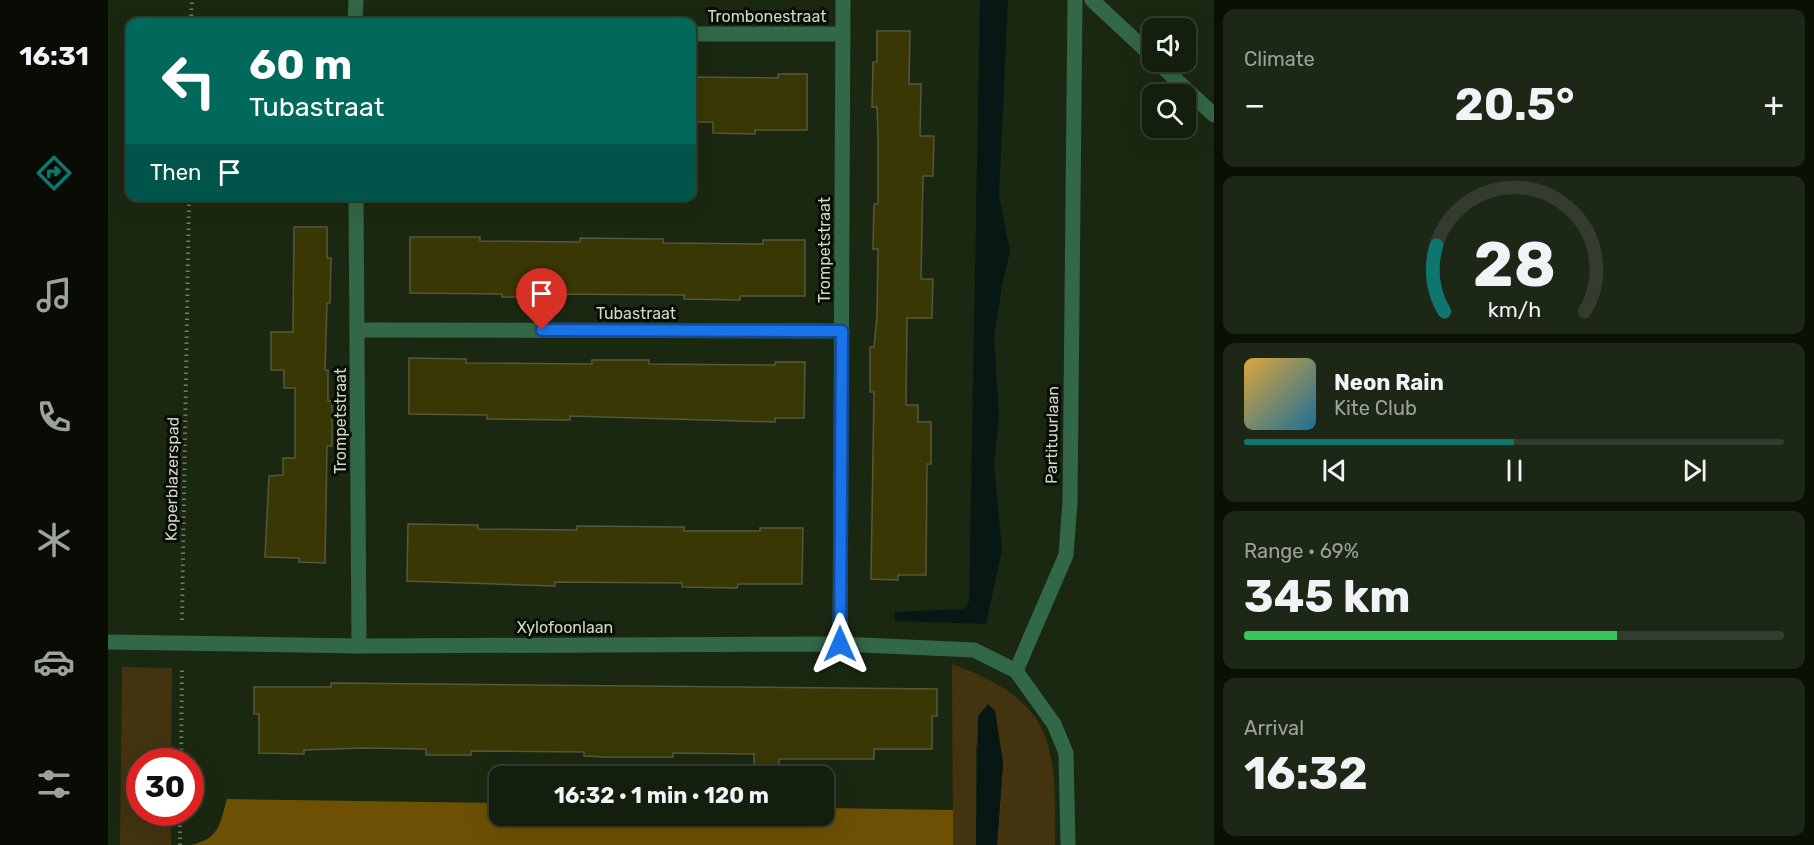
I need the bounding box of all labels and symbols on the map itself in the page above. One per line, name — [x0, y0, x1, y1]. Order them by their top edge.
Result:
street label: Trombonestraat — [708, 7, 826, 26]
street label: Trompetstraat — [815, 197, 834, 303]
pin — [516, 268, 567, 330]
street label: Tubastraat — [596, 304, 676, 323]
street label: Trompetstraat — [331, 368, 350, 474]
street label: Partituurlaan — [1042, 386, 1062, 484]
street label: Koperblazerspad — [161, 417, 183, 541]
position arrow — [808, 612, 872, 676]
street label: Xylofoonlaan — [517, 618, 613, 637]
speed limit sign: 30 — [126, 748, 204, 826]

